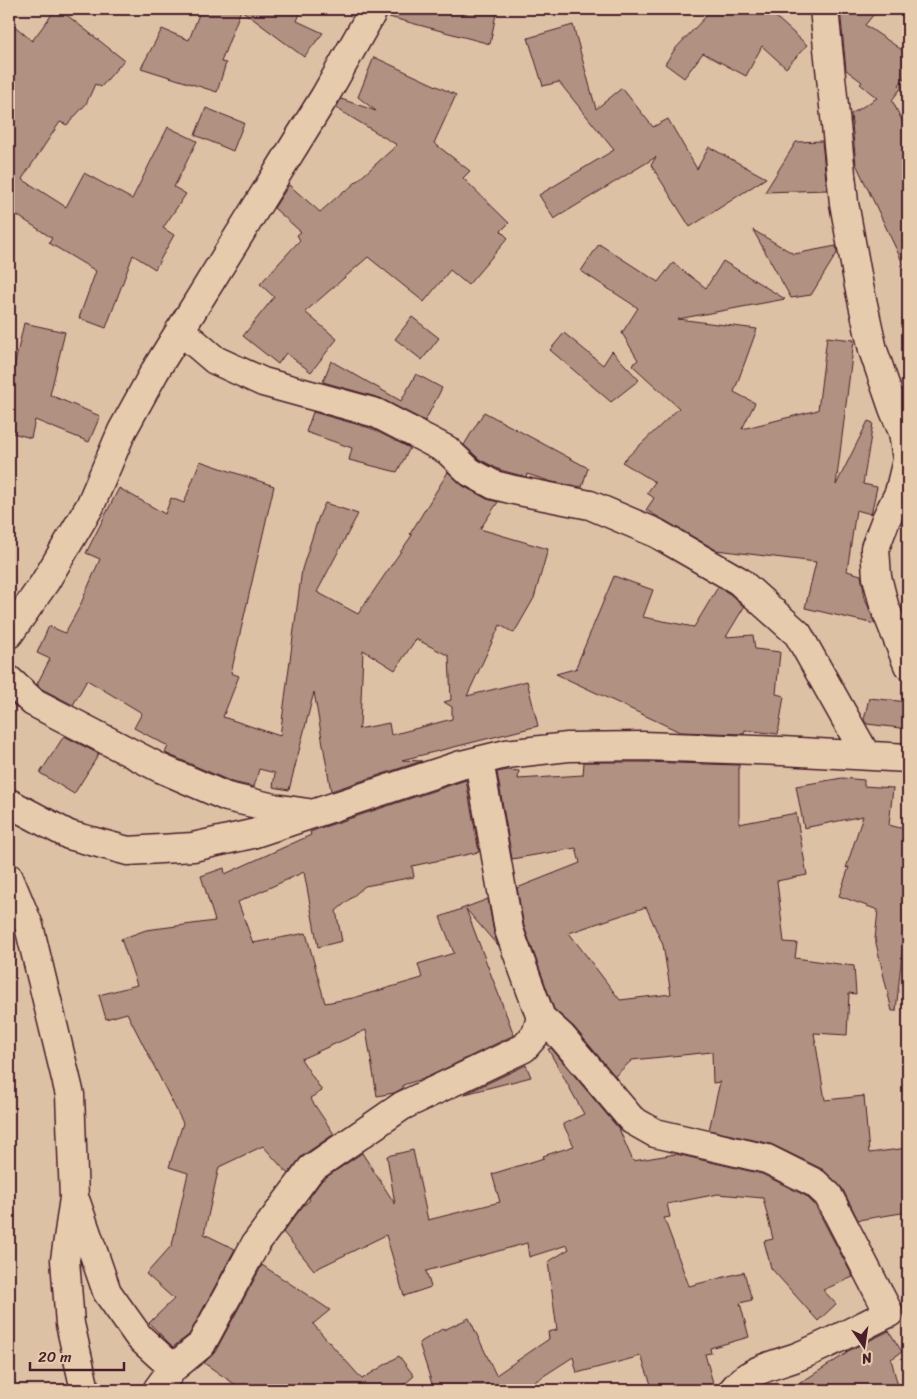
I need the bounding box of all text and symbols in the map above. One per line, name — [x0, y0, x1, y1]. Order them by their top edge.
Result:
north arrow — [840, 1322, 890, 1372]
scale bar — [30, 1339, 124, 1371]
text: 20 m — [38, 1344, 72, 1370]
text: N — [859, 1345, 875, 1372]

